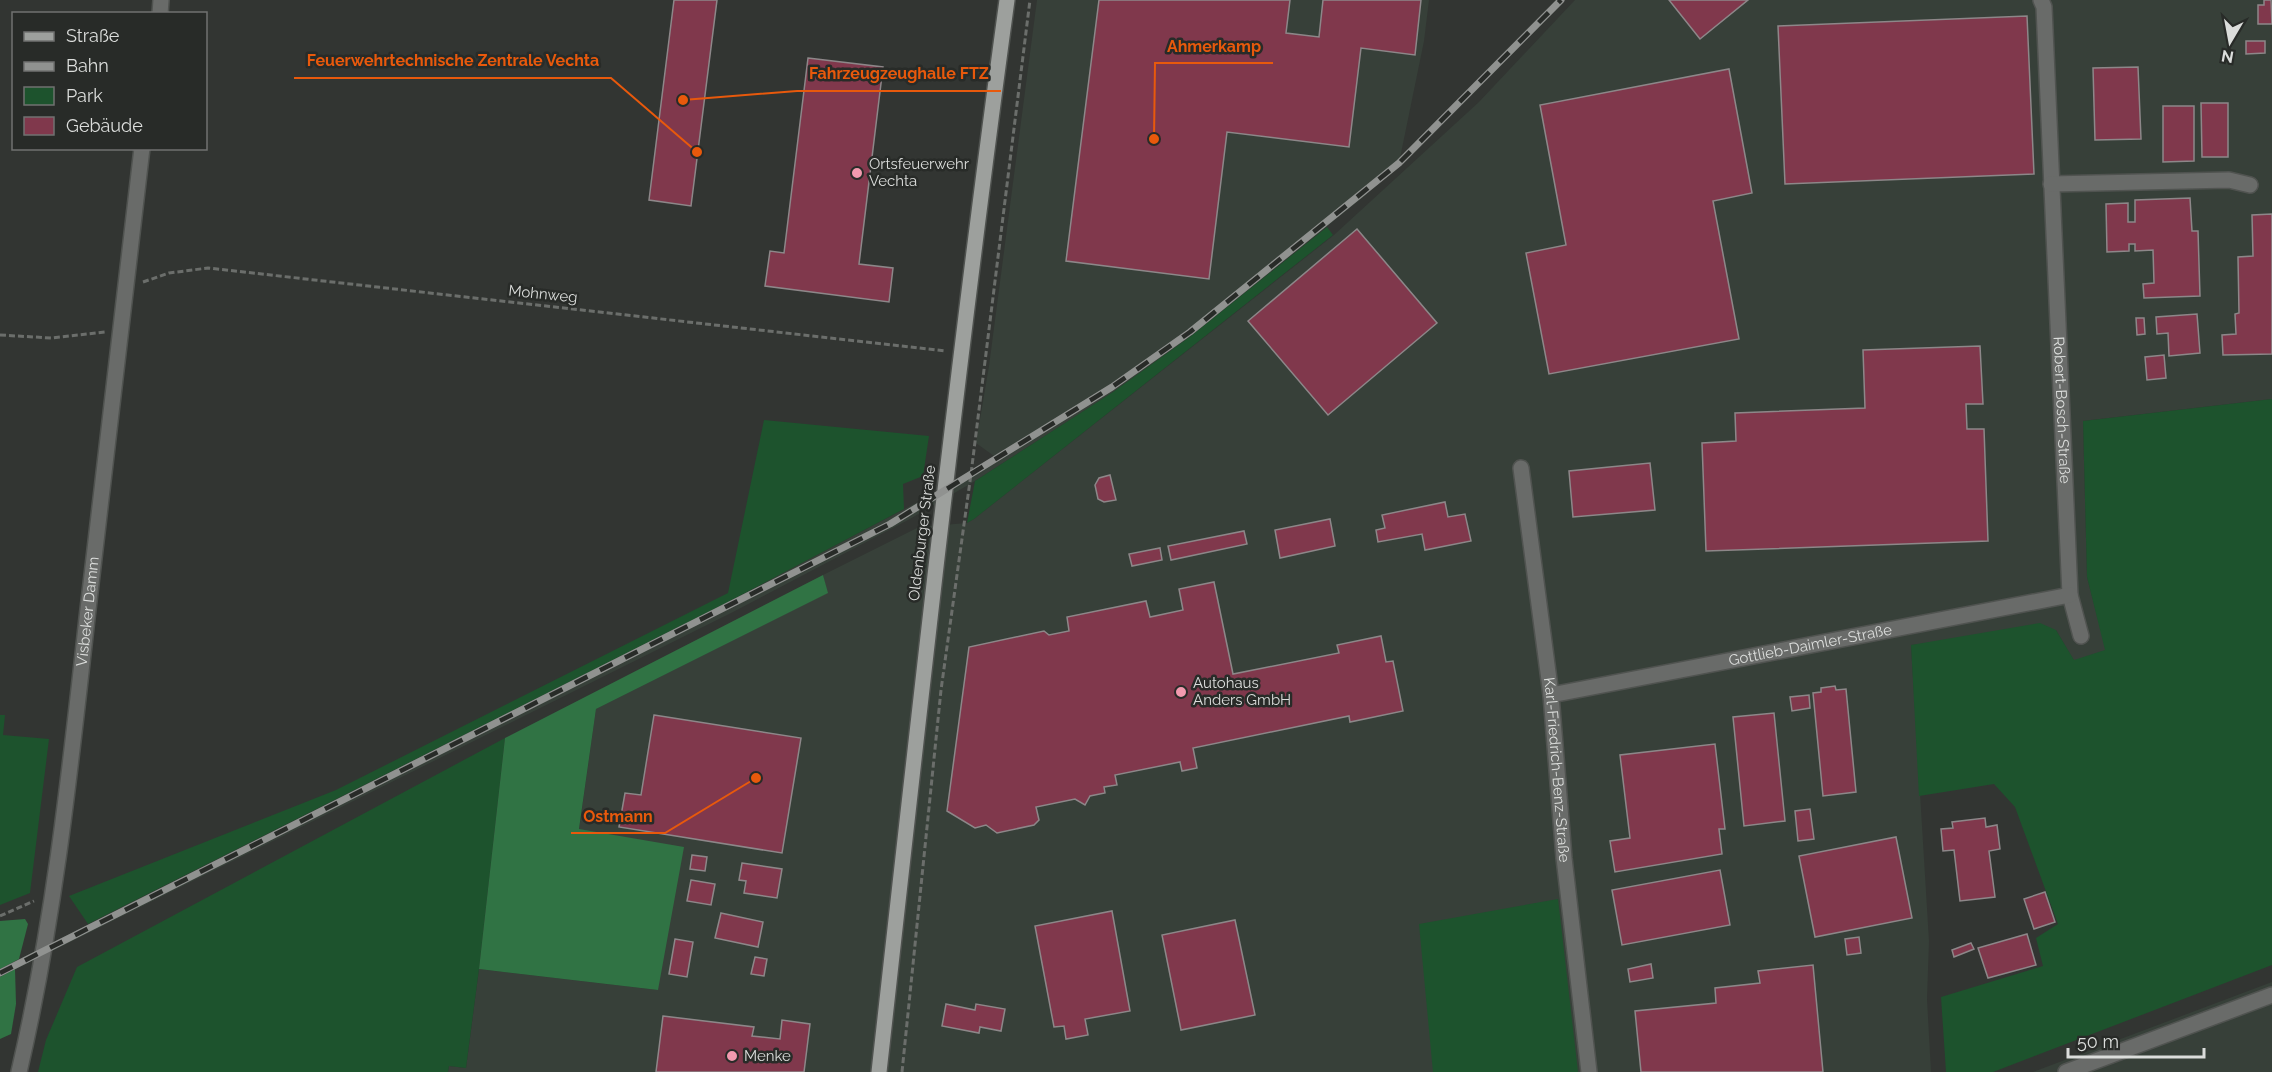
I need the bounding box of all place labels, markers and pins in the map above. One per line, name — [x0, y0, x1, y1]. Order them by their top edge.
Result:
callout: Ahmerkamp — [1155, 29, 1273, 63]
callout: Feuerwehrtechnische Zentrale Vechta — [294, 44, 611, 78]
callout: Fahrzeugzeughalle FTZ — [797, 57, 1001, 91]
place label: Ortsfeuerwehr Vechta — [869, 155, 970, 190]
marker: Ortsfeuerwehr Vechta — [850, 166, 864, 180]
place label: Autohaus Anders GmbH — [1193, 674, 1291, 709]
marker: Autohaus Anders GmbH — [1174, 685, 1188, 699]
callout: Ostmann — [571, 799, 665, 833]
place label: Menke — [744, 1047, 791, 1065]
marker: Menke — [725, 1049, 739, 1063]

